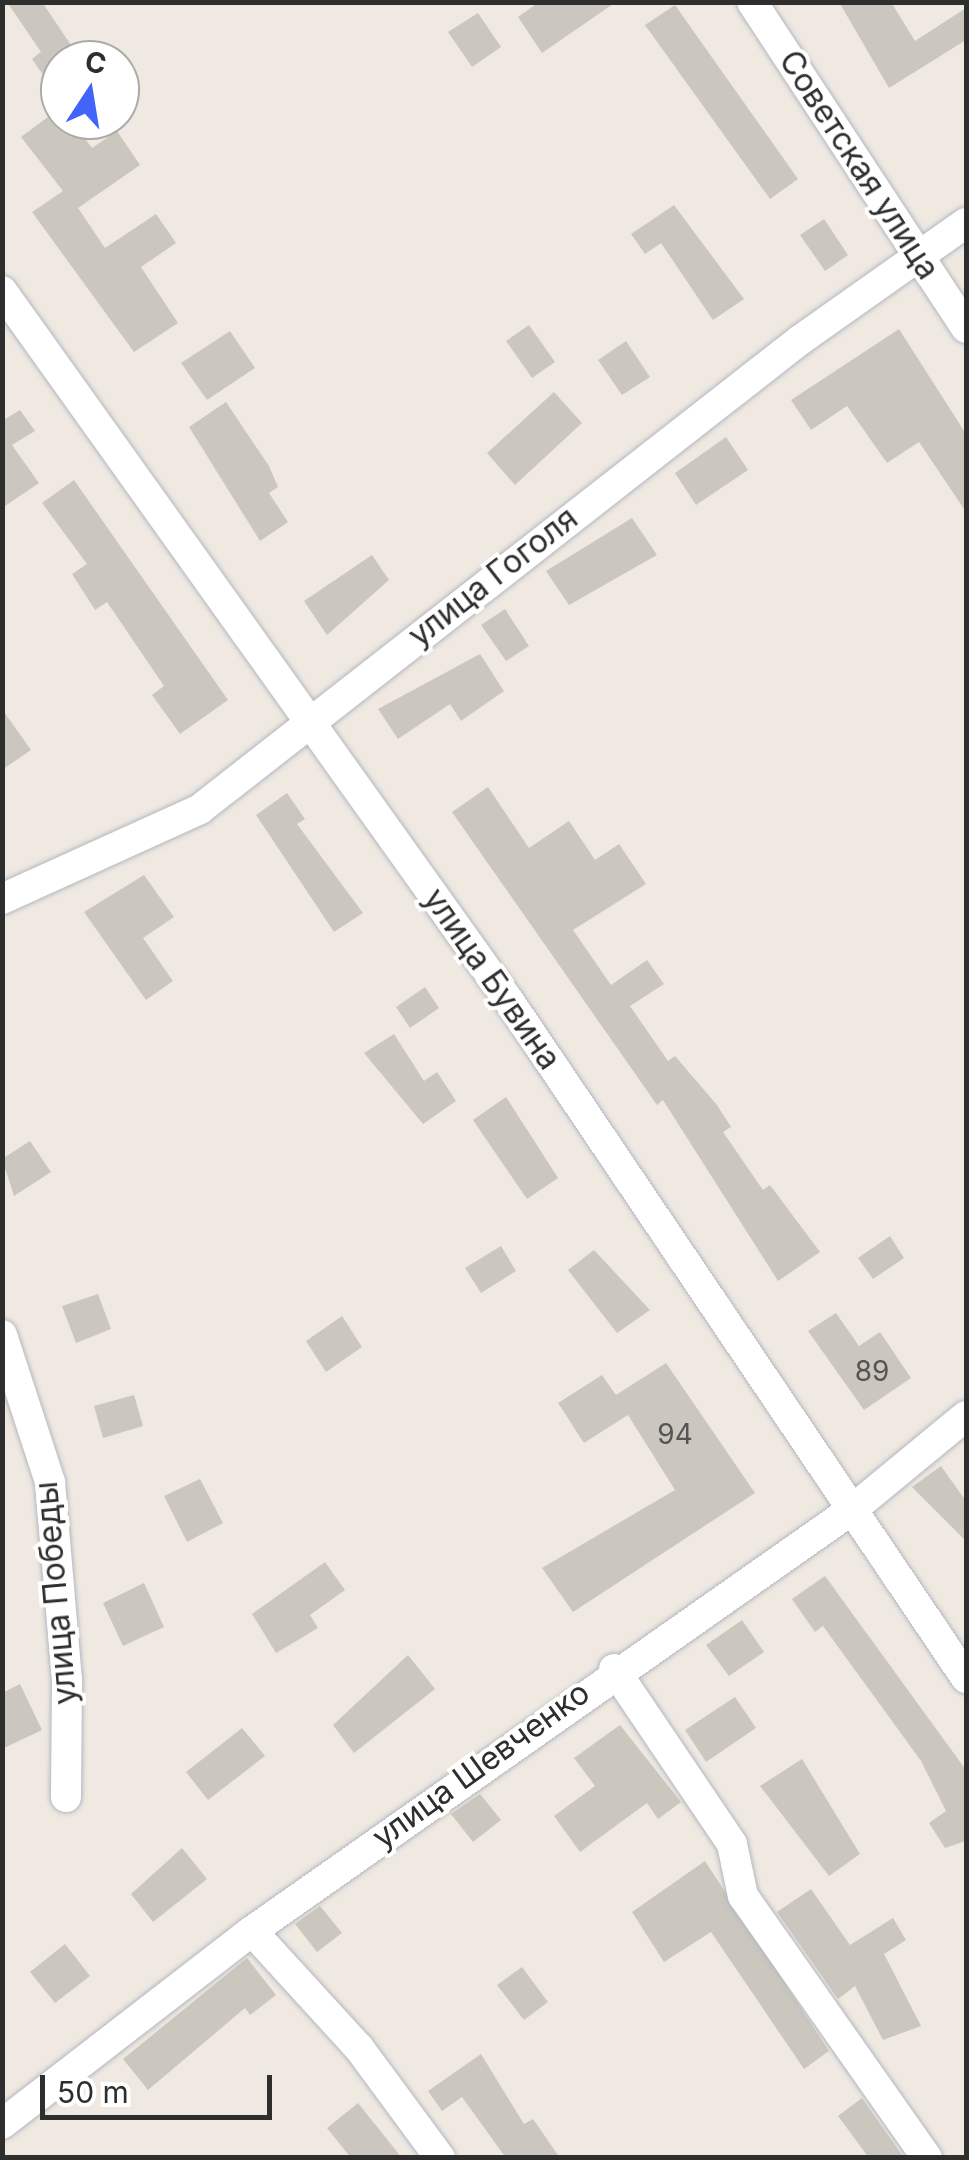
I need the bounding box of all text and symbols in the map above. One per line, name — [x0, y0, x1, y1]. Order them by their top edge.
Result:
north arrow — [40, 40, 140, 140]
street label: Советская улица — [771, 43, 947, 287]
text: С — [82, 44, 109, 81]
street label: улица Гоголя — [401, 499, 585, 655]
street label: улица Бувина — [415, 881, 569, 1077]
house number: 89 — [855, 1354, 889, 1388]
house number: 94 — [657, 1417, 693, 1451]
street label: улица Победы — [27, 1480, 85, 1706]
street label: улица Шевченко — [365, 1673, 597, 1857]
scale bar — [45, 2055, 278, 2117]
text: 50 m — [57, 2074, 129, 2110]

